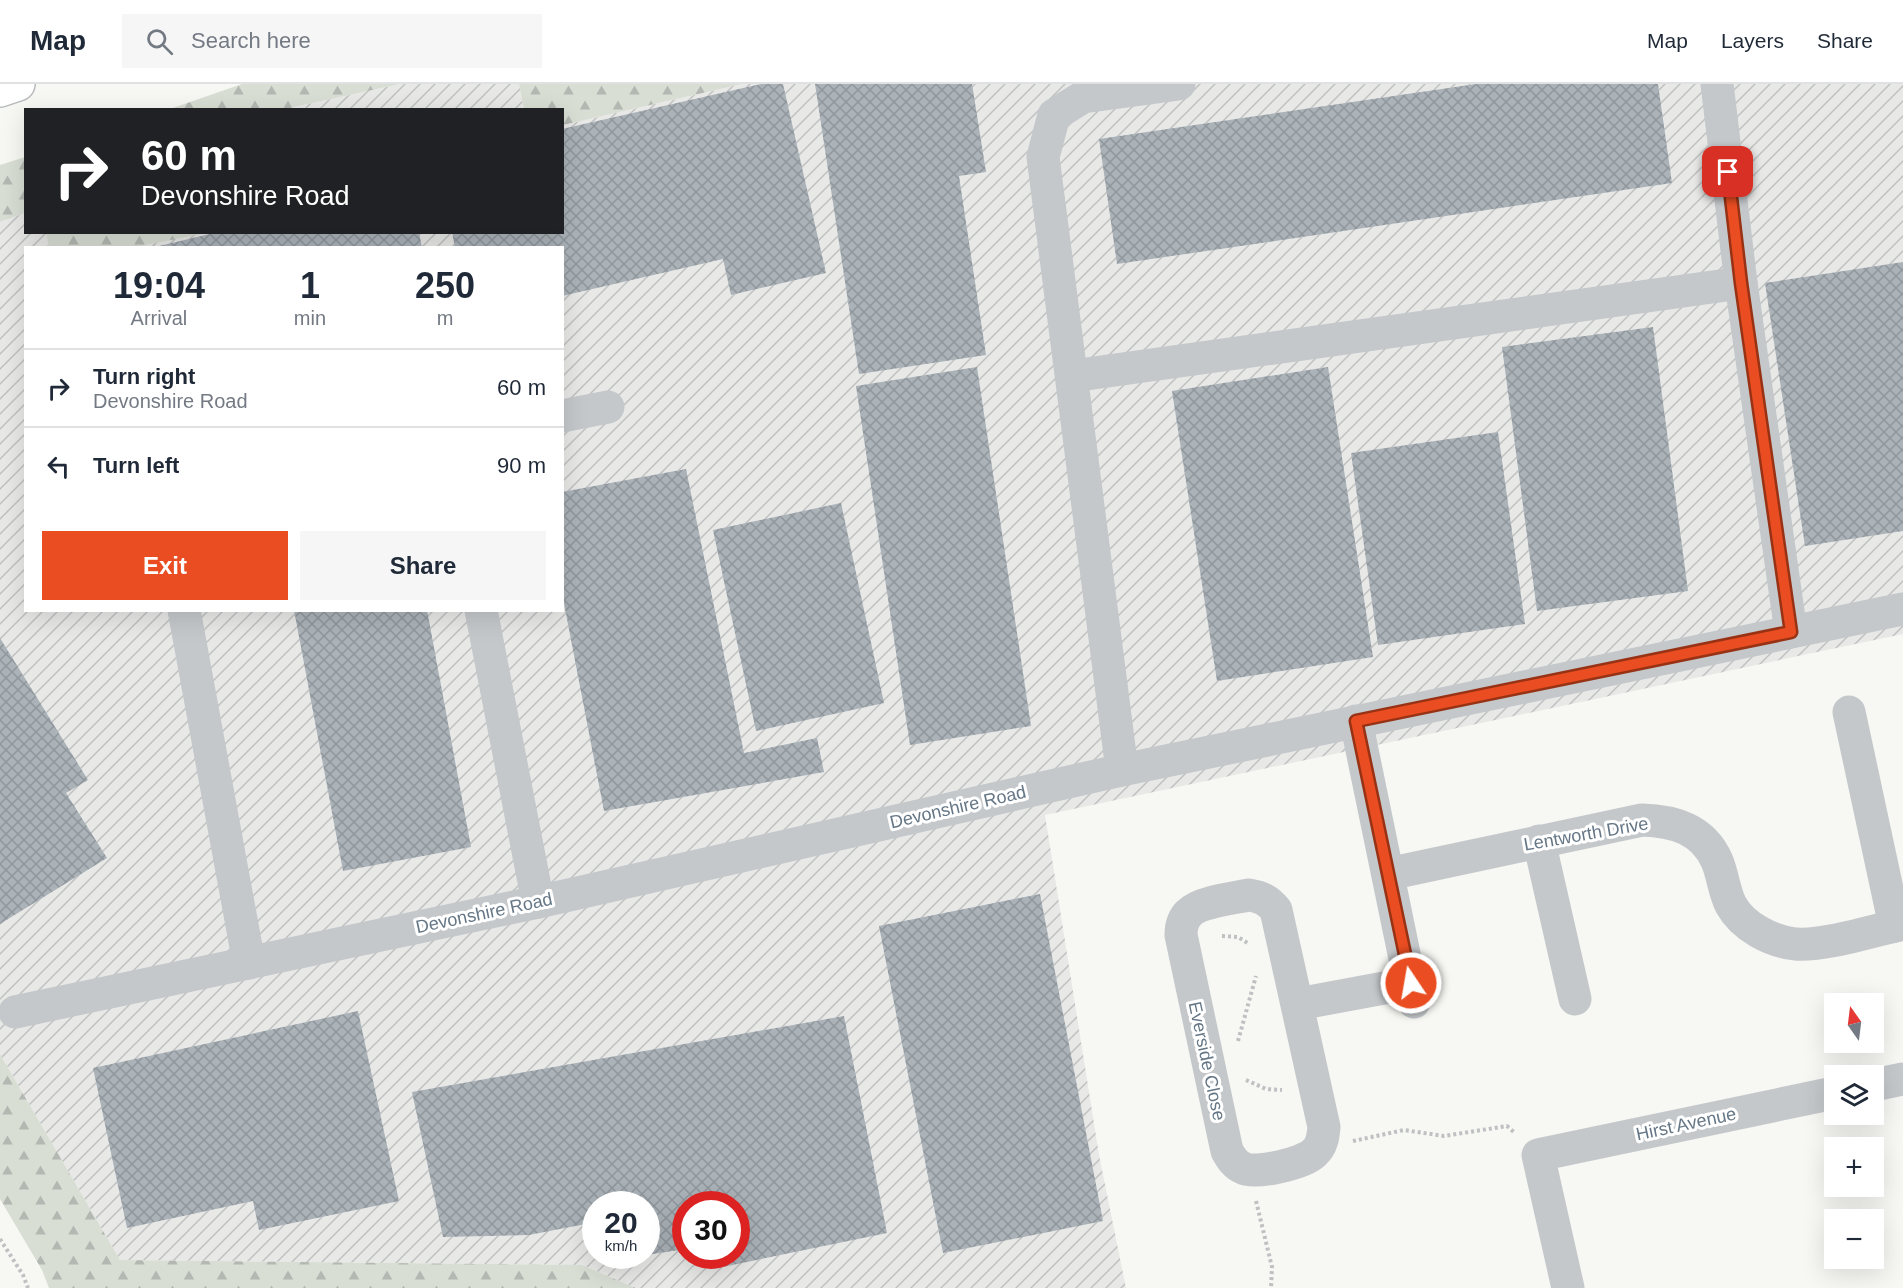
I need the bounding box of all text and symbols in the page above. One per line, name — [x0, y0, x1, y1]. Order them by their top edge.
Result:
search box — [122, 14, 542, 68]
text: Map — [30, 25, 86, 56]
icon: search — [143, 25, 176, 58]
text: Search here — [191, 28, 311, 53]
text: Map — [1647, 29, 1688, 52]
text: Layers — [1721, 29, 1784, 52]
text: Share — [1817, 29, 1873, 52]
icon: right — [42, 132, 120, 210]
text: 60 m — [141, 132, 237, 179]
pin — [1702, 146, 1753, 197]
icon: arrive — [1711, 155, 1744, 188]
text: Devonshire Road — [141, 181, 350, 211]
text: 19:04 — [113, 265, 205, 306]
text: 1 — [300, 265, 320, 306]
text: 250 — [415, 265, 475, 306]
text: Arrival — [131, 307, 187, 329]
text: min — [294, 307, 326, 329]
text: m — [437, 307, 453, 329]
text: Turn right — [93, 364, 195, 389]
icon: right — [42, 372, 75, 405]
text: 60 m — [497, 375, 546, 400]
text: Devonshire Road — [93, 390, 248, 412]
icon: left — [42, 450, 75, 483]
text: Turn left — [93, 453, 179, 478]
text: 90 m — [497, 453, 546, 478]
button: Exit — [42, 531, 288, 600]
button: Share — [300, 531, 546, 600]
street label: Devonshire Road — [888, 782, 1028, 832]
street label: Lentworth Drive — [1522, 813, 1650, 855]
street label: Devonshire Road — [414, 889, 554, 937]
position arrow — [1379, 951, 1443, 1015]
north arrow — [1824, 993, 1884, 1053]
map controls — [1824, 993, 1884, 1269]
street label: Everside Close — [1185, 1000, 1229, 1122]
button: layers — [1824, 1065, 1884, 1125]
street label: Hirst Avenue — [1634, 1104, 1738, 1144]
button: + — [1824, 1137, 1884, 1197]
speed limit sign: 30 — [672, 1191, 750, 1269]
text: 20 — [604, 1206, 638, 1239]
button: − — [1824, 1209, 1884, 1269]
text: km/h — [605, 1237, 637, 1254]

